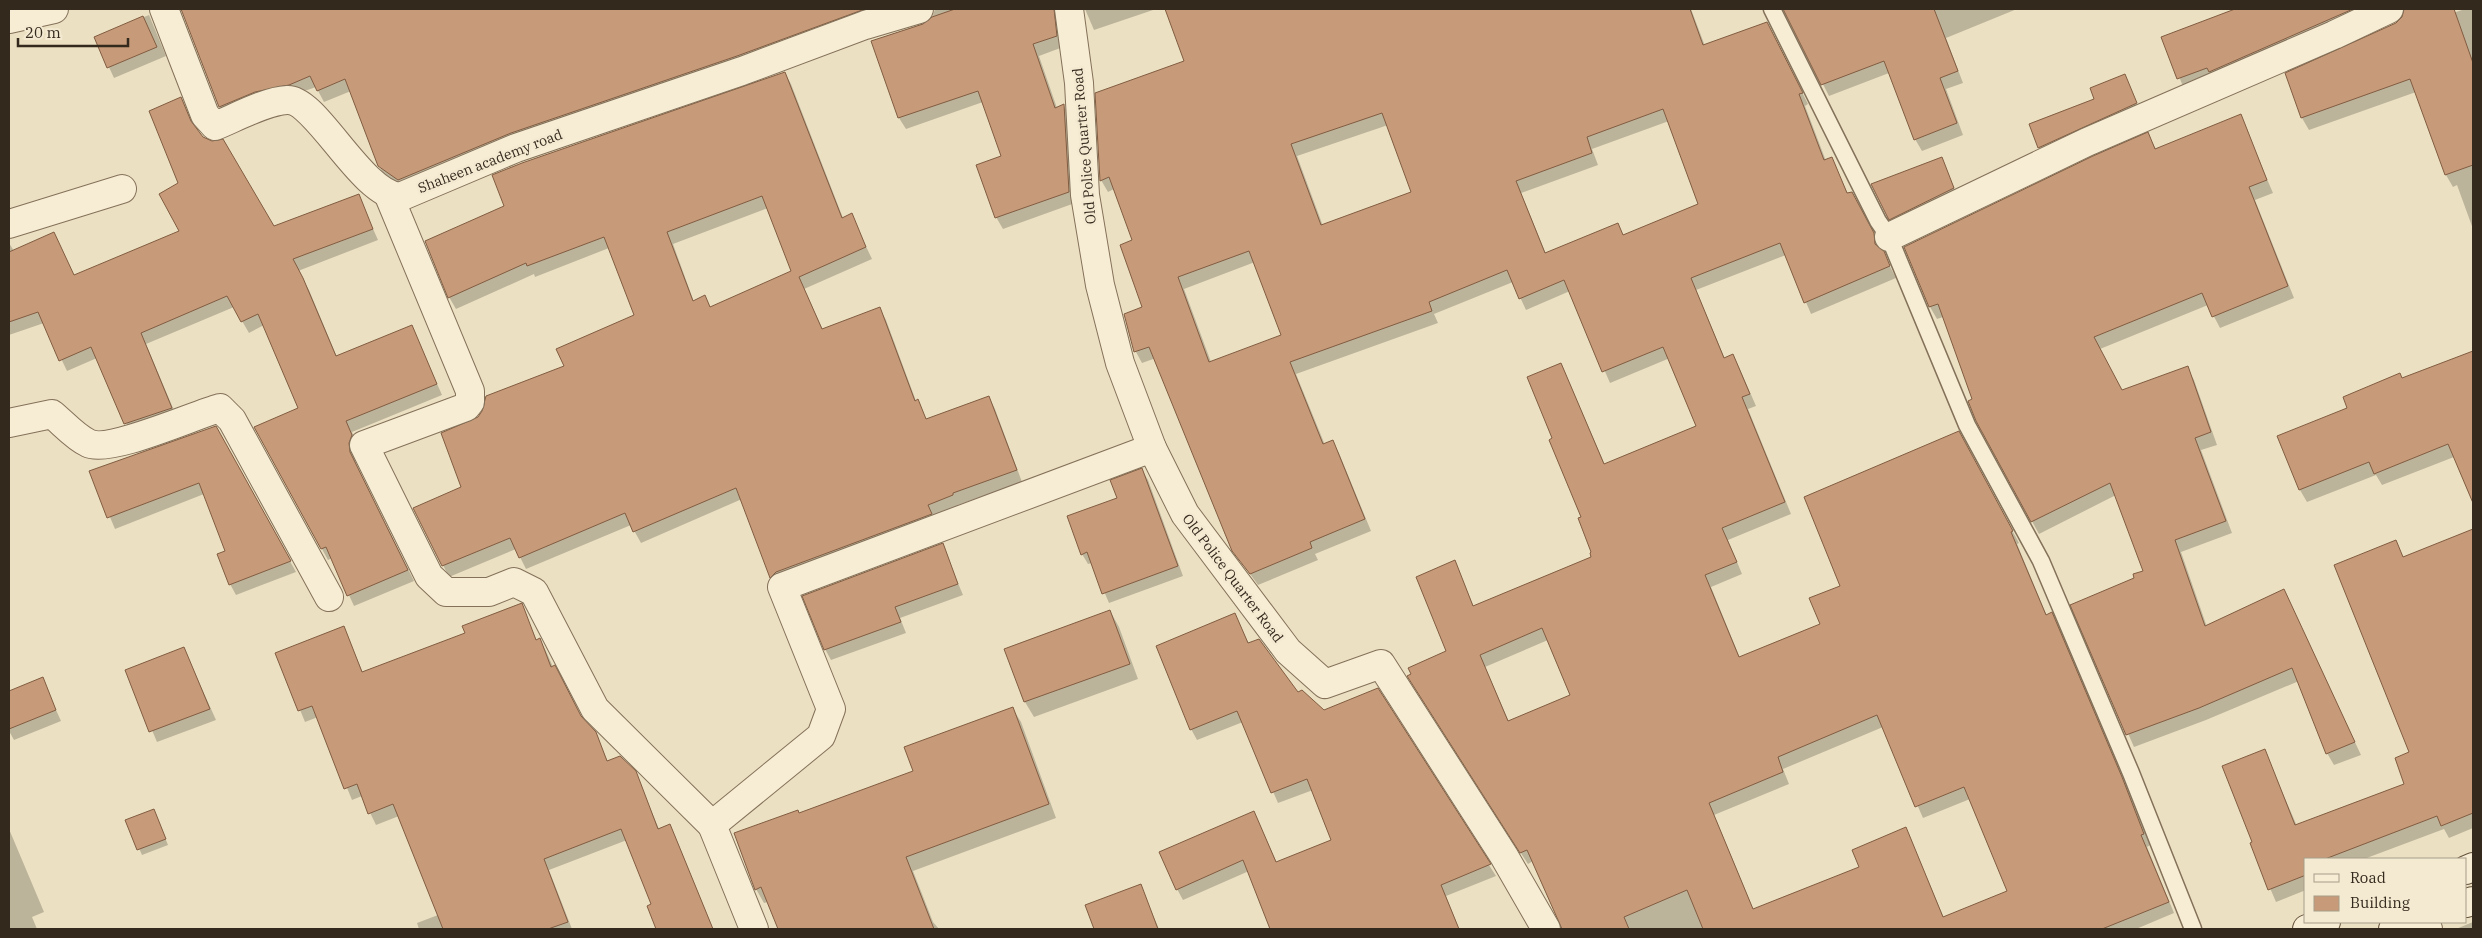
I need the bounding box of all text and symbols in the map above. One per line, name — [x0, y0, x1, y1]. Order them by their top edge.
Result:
scale bar — [18, 15, 128, 47]
text: 20 m — [25, 23, 61, 42]
street label: Old Police Quarter Road — [1068, 67, 1100, 225]
street label: Shaheen academy road — [415, 125, 565, 197]
street label: Old Police Quarter Road — [1179, 510, 1288, 646]
legend — [2304, 858, 2467, 923]
text: Road — [2350, 868, 2386, 887]
text: Building — [2350, 893, 2410, 912]

